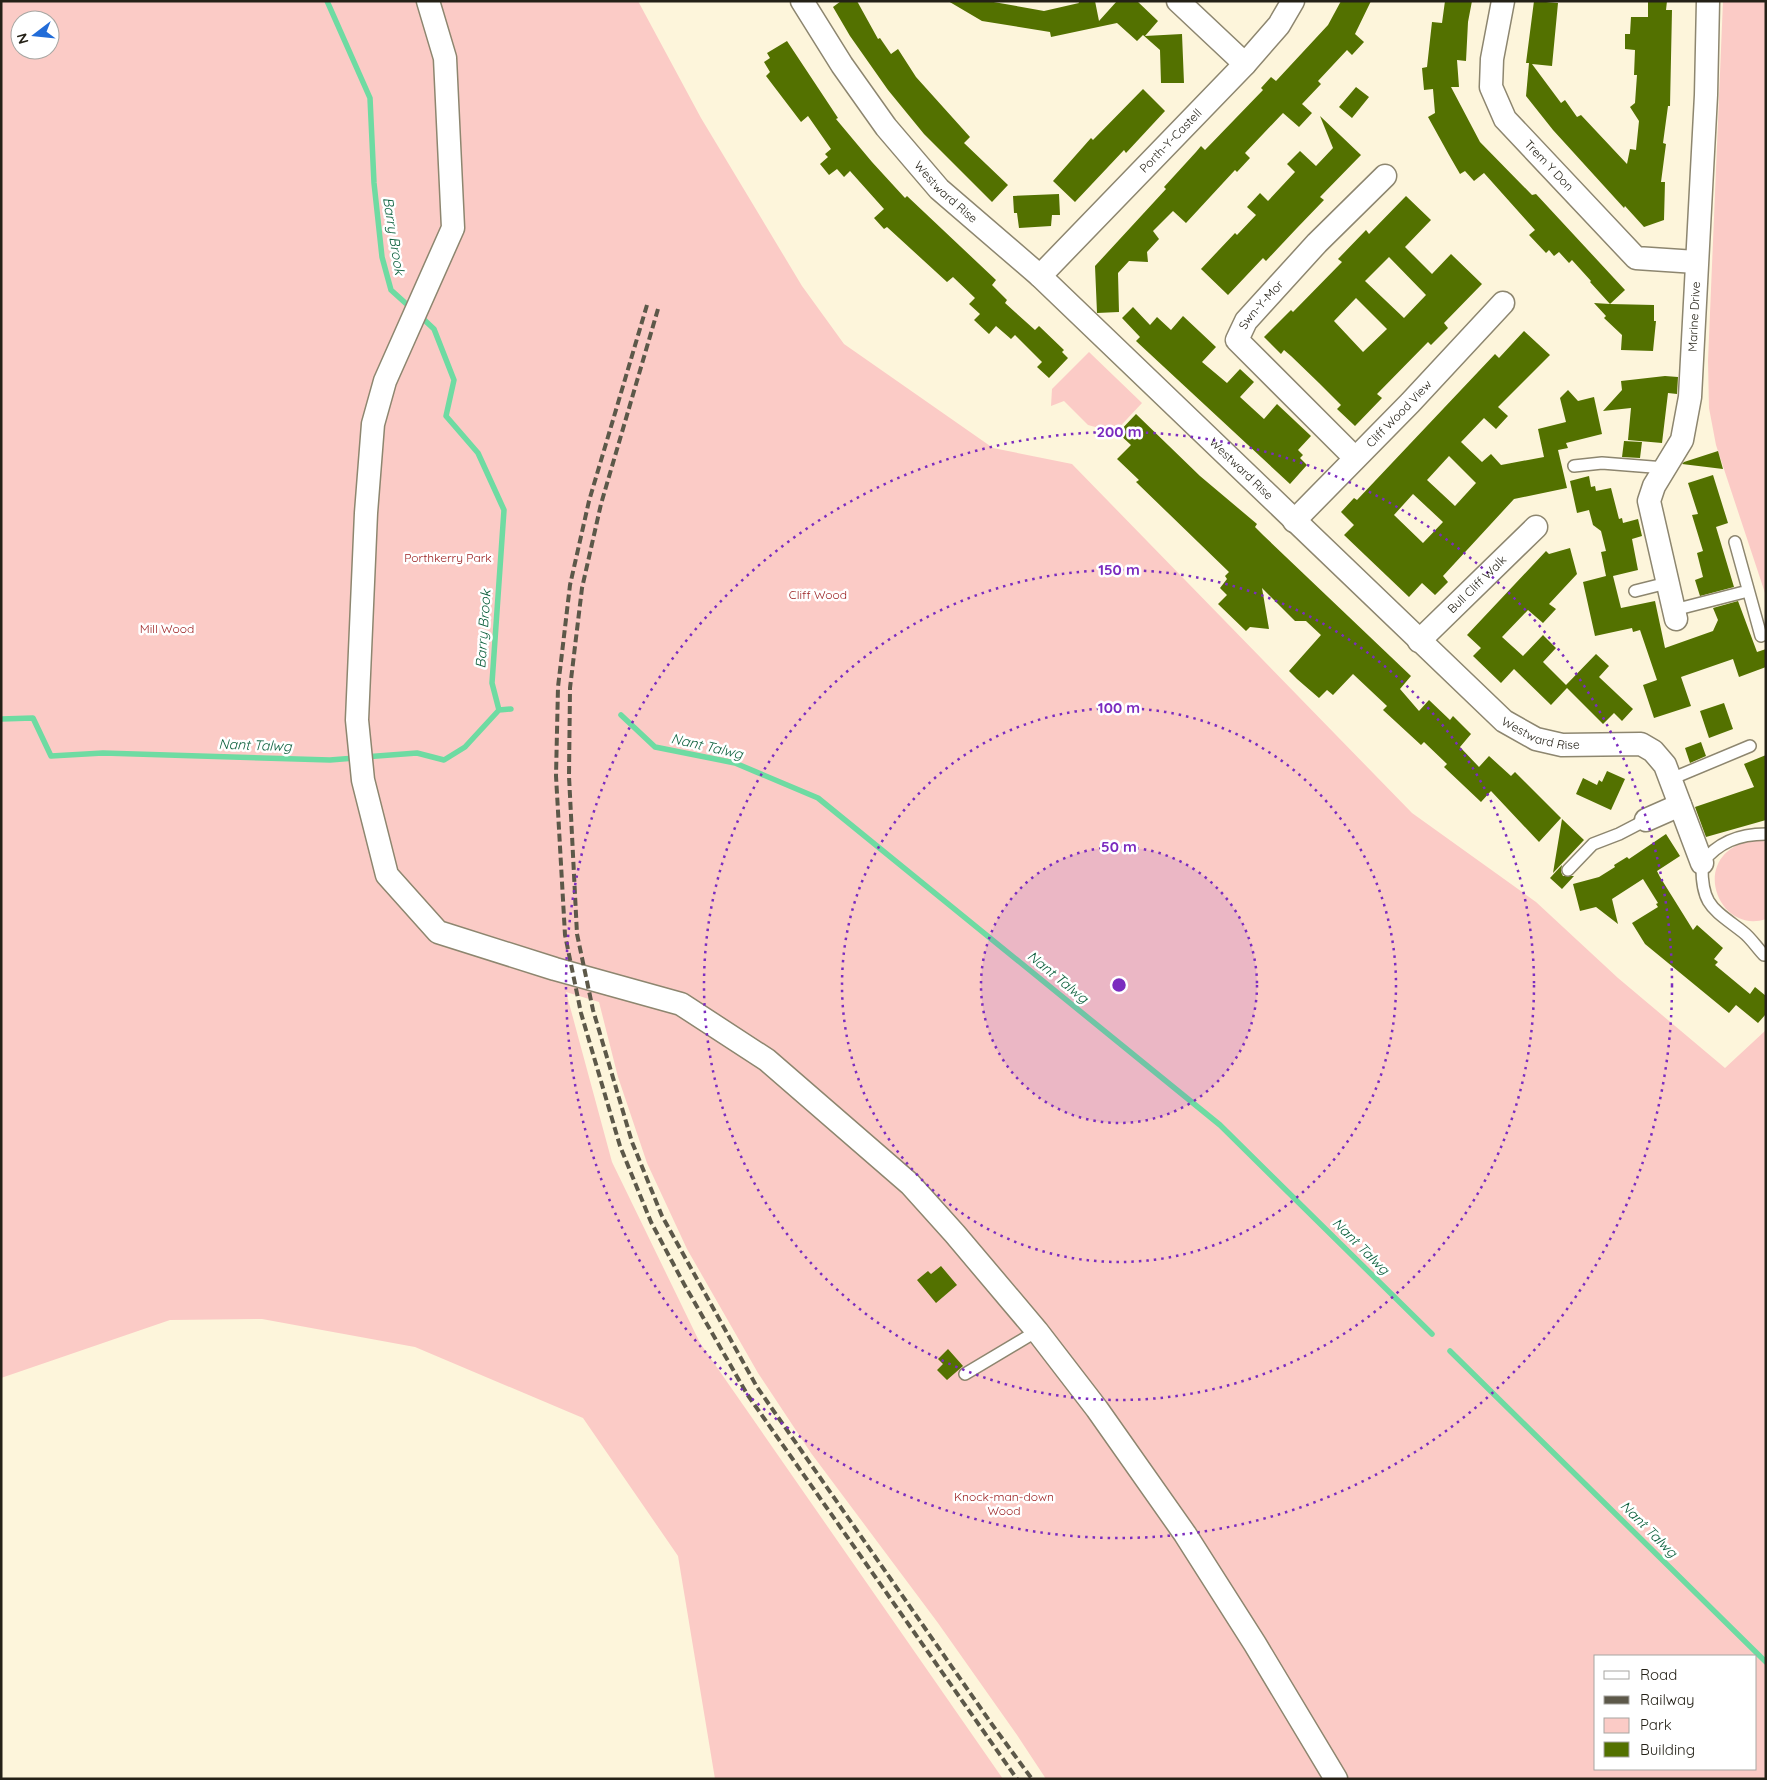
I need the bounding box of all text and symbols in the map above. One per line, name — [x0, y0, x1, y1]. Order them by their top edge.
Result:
north arrow — [10, 10, 60, 60]
text: N — [12, 31, 33, 46]
street label: Porth-Y-Castell — [1136, 105, 1205, 176]
street label: Trem Y Don — [1522, 137, 1577, 194]
street label: Westward Rise — [911, 158, 981, 226]
water label: Barry Brook — [379, 196, 409, 278]
street label: Swn-Y-Mor — [1235, 277, 1287, 331]
street label: Marine Drive — [1684, 281, 1703, 352]
street label: Cliff Wood View — [1363, 377, 1435, 450]
text: 200 m — [1097, 422, 1142, 441]
street label: Westward Rise — [1206, 434, 1277, 503]
park label: Porthkerry Park — [404, 550, 492, 565]
street label: Bull Cliff Walk — [1444, 552, 1509, 616]
text: 150 m — [1098, 560, 1140, 579]
park label: Cliff Wood — [789, 587, 847, 602]
water label: Barry Brook — [471, 588, 495, 669]
park label: Mill Wood — [140, 621, 194, 636]
text: 100 m — [1098, 698, 1140, 717]
street label: Westward Rise — [1499, 713, 1580, 752]
water label: Nant Talwg — [669, 729, 746, 763]
water label: Nant Talwg — [218, 735, 293, 755]
text: 50 m — [1101, 837, 1137, 856]
water label: Nant Talwg — [1024, 947, 1093, 1008]
centre of rings — [1110, 976, 1128, 994]
water label: Nant Talwg — [1329, 1214, 1394, 1279]
park label: Knock-man-down Wood — [954, 1489, 1054, 1518]
water label: Nant Talwg — [1617, 1497, 1682, 1562]
legend — [1594, 1655, 1757, 1770]
text: Road — [1640, 1665, 1677, 1684]
text: Railway — [1640, 1690, 1695, 1709]
text: Park — [1640, 1715, 1672, 1734]
text: Building — [1640, 1740, 1695, 1759]

